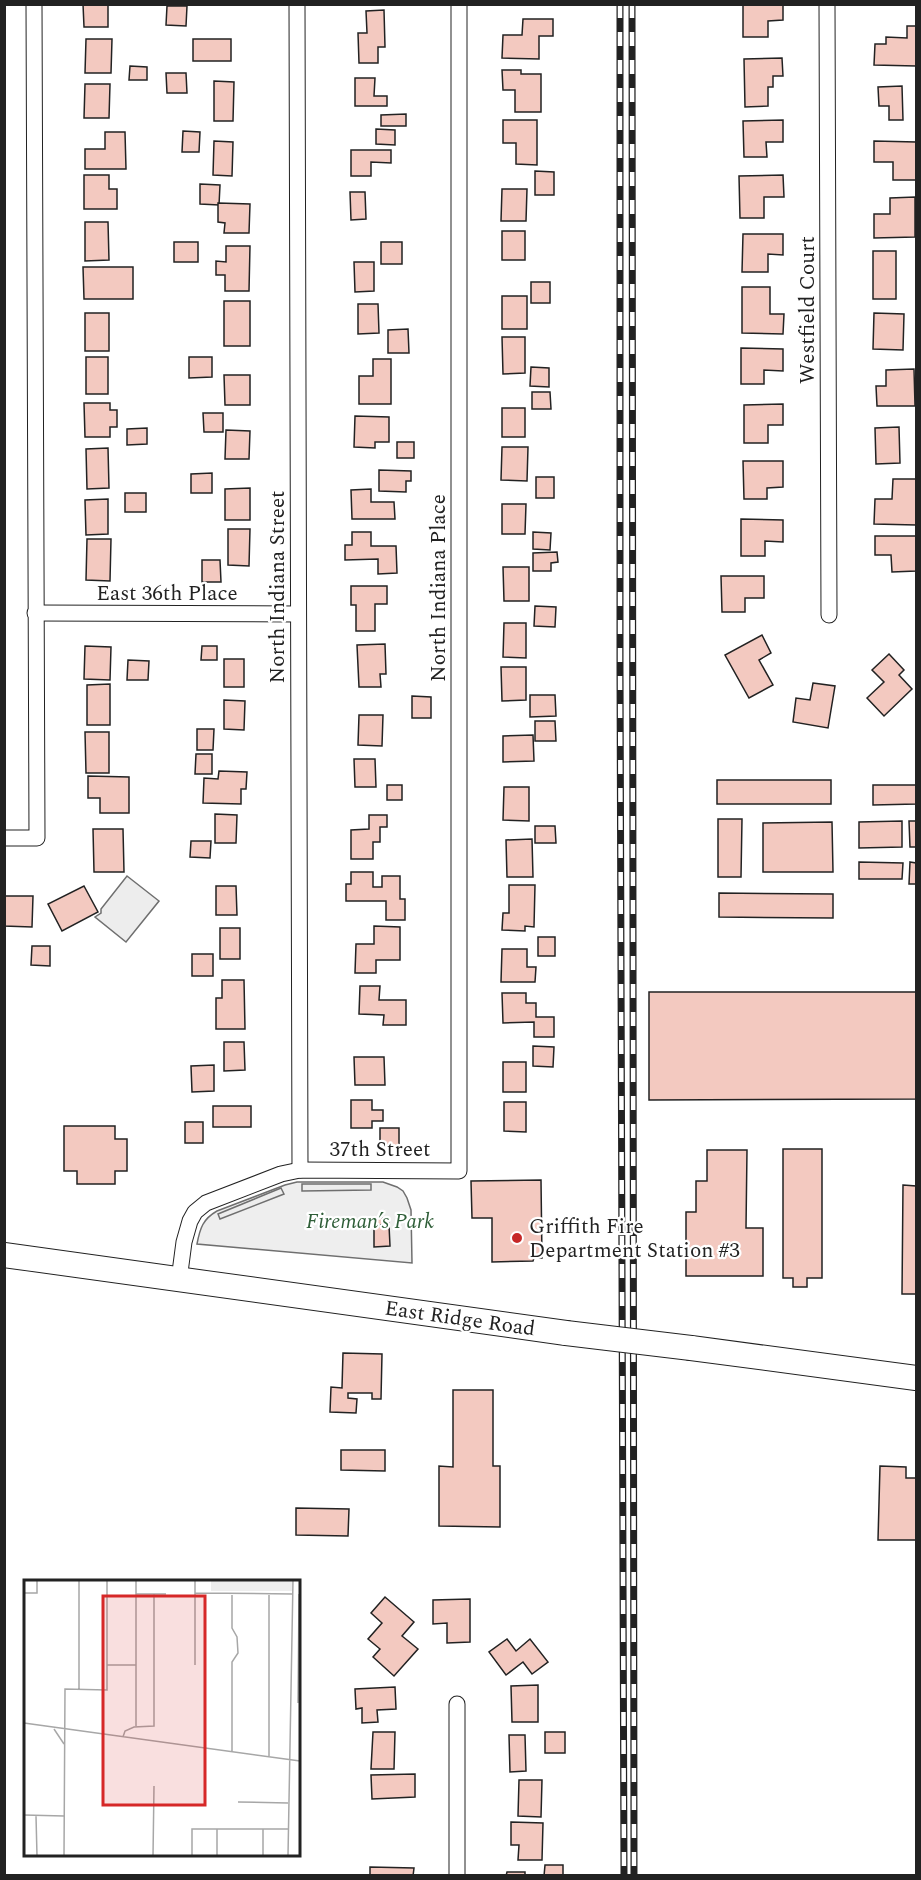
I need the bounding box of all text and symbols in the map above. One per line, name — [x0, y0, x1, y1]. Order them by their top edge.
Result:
street label: Westfield Court — [792, 236, 824, 384]
street label: North Indiana Street — [262, 490, 294, 684]
street label: North Indiana Place — [423, 494, 455, 682]
street label: East 36th Place — [96, 578, 238, 610]
street label: 37th Street — [329, 1134, 431, 1166]
park label: Fireman’s Park — [306, 1206, 434, 1238]
place label: Griffith Fire Department Station #3 — [529, 1211, 740, 1267]
marker: Griffith Fire Department Station #3 — [510, 1231, 524, 1245]
street label: East Ridge Road — [383, 1293, 537, 1345]
inset map — [24, 1580, 300, 1856]

